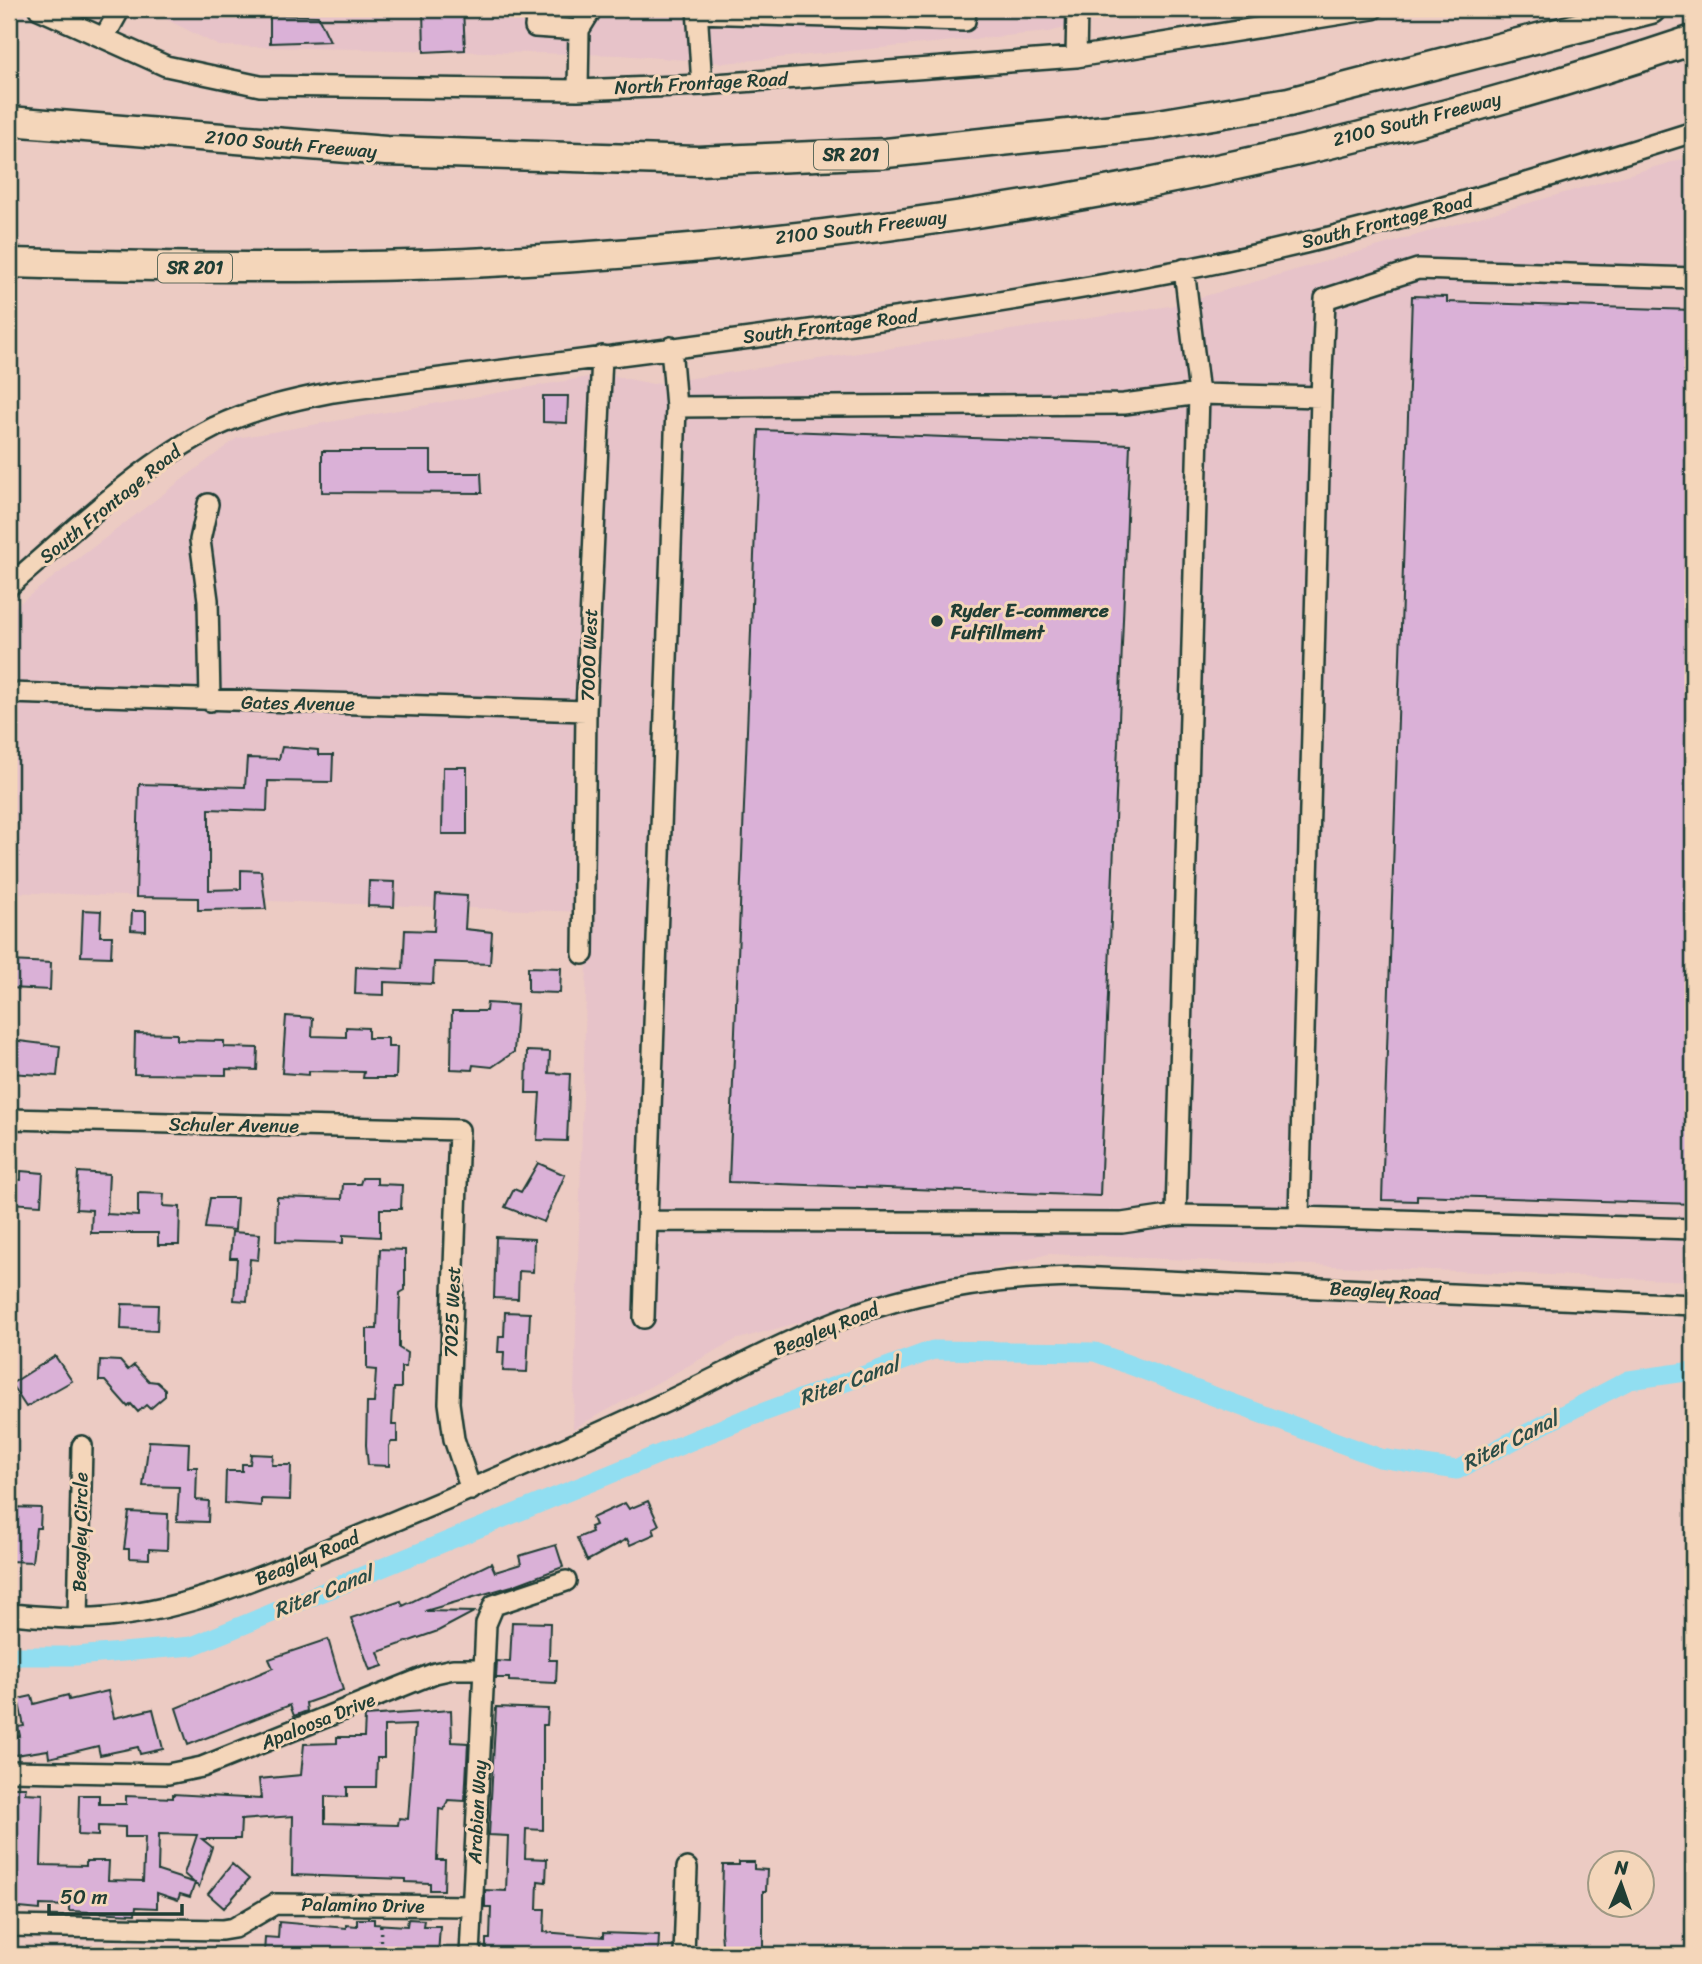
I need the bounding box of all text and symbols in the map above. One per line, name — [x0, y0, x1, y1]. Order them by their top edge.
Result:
street label: North Frontage Road — [614, 62, 789, 104]
street label: 2100 South Freeway — [1329, 82, 1505, 156]
street label: 2100 South Freeway — [204, 120, 379, 168]
road number: SR 201 — [814, 140, 888, 170]
street label: South Frontage Road — [1298, 183, 1478, 258]
street label: 2100 South Freeway — [773, 200, 949, 254]
road number: SR 201 — [158, 254, 232, 282]
street label: South Frontage Road — [741, 299, 921, 353]
street label: South Frontage Road — [31, 435, 190, 572]
place label: Ryder E-commerce Fulfillment — [950, 594, 1109, 649]
street label: 7000 West — [571, 608, 607, 702]
marker: Ryder E-commerce Fulfillment — [929, 613, 945, 629]
street label: Gates Avenue — [241, 686, 355, 720]
street label: Schuler Avenue — [169, 1107, 300, 1143]
street label: 7025 West — [434, 1266, 470, 1358]
street label: Beagley Road — [1329, 1272, 1443, 1310]
street label: Beagley Road — [768, 1292, 885, 1365]
water label: Riter Canal — [794, 1344, 909, 1417]
water label: Riter Canal — [1455, 1398, 1569, 1482]
street label: Beagley Circle — [62, 1472, 98, 1592]
street label: Beagley Road — [250, 1520, 366, 1595]
water label: Riter Canal — [268, 1553, 383, 1629]
street label: Apaloosa Drive — [255, 1683, 380, 1759]
street label: Arabian Way — [458, 1759, 496, 1866]
north arrow — [1586, 1848, 1656, 1918]
text: N — [1613, 1851, 1630, 1884]
scale bar — [49, 1873, 182, 1917]
text: 50 m — [60, 1878, 108, 1916]
street label: Palamino Drive — [301, 1887, 425, 1923]

